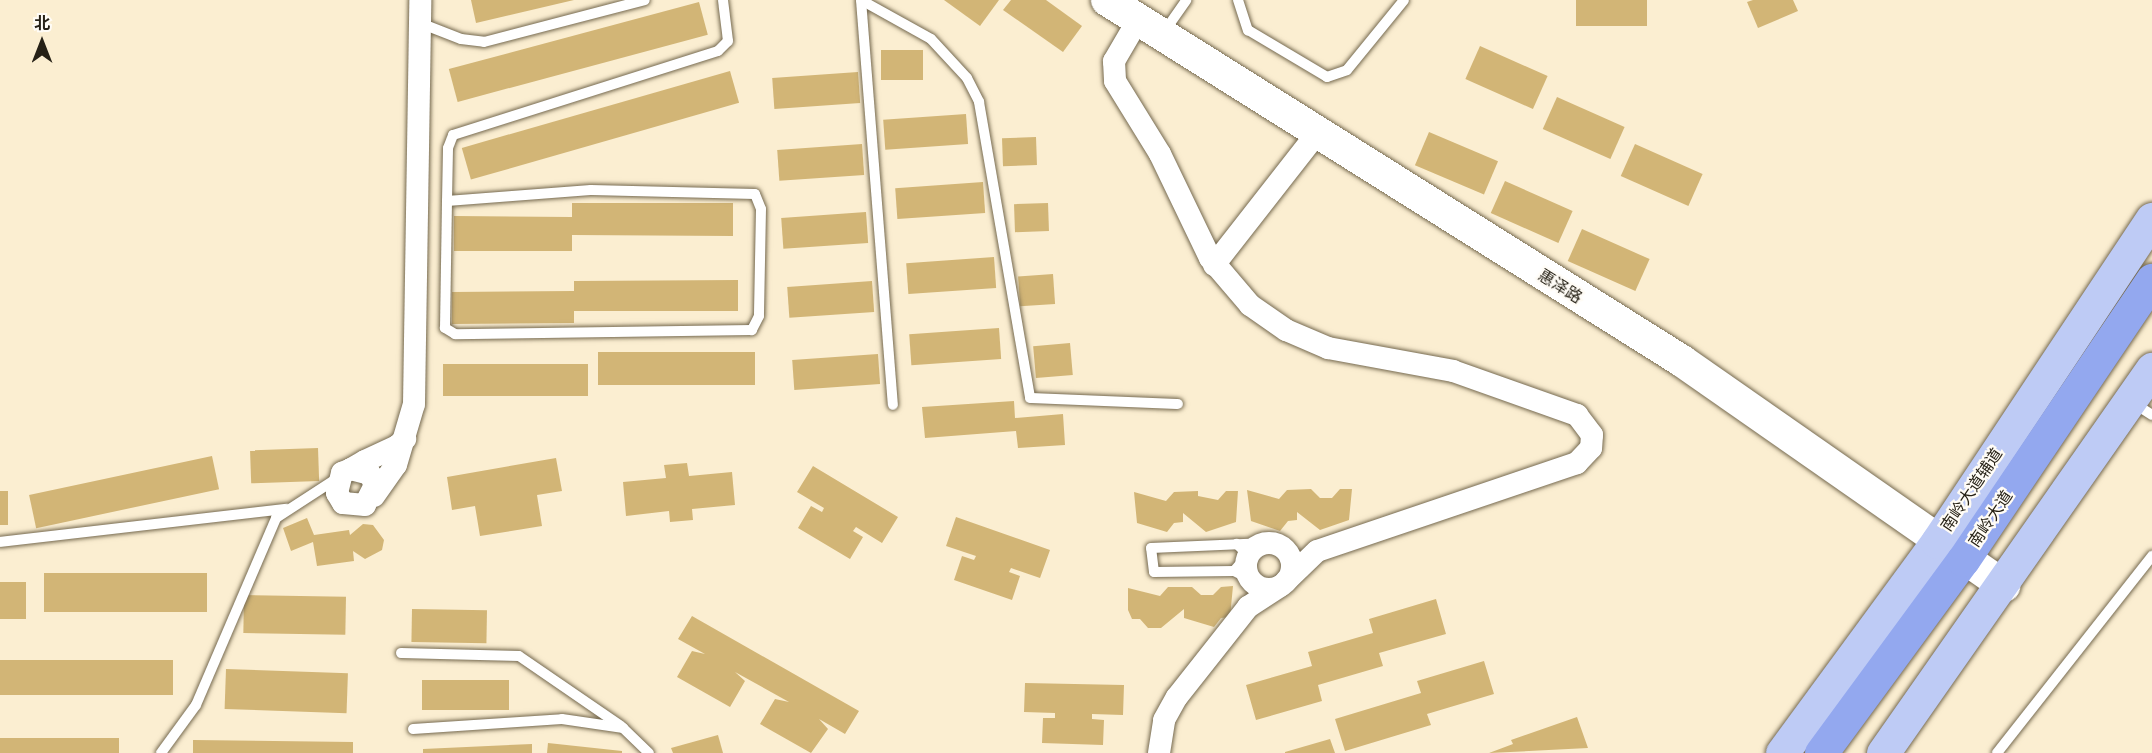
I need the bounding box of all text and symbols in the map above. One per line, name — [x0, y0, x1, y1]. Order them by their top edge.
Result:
north arrow — [12, 12, 72, 72]
text: 北 — [34, 14, 50, 33]
street label: 惠泽路 — [1535, 266, 1585, 308]
street label: 南岭大道辅道 — [1937, 445, 2007, 535]
street label: 南岭大道 — [1965, 487, 2017, 551]

